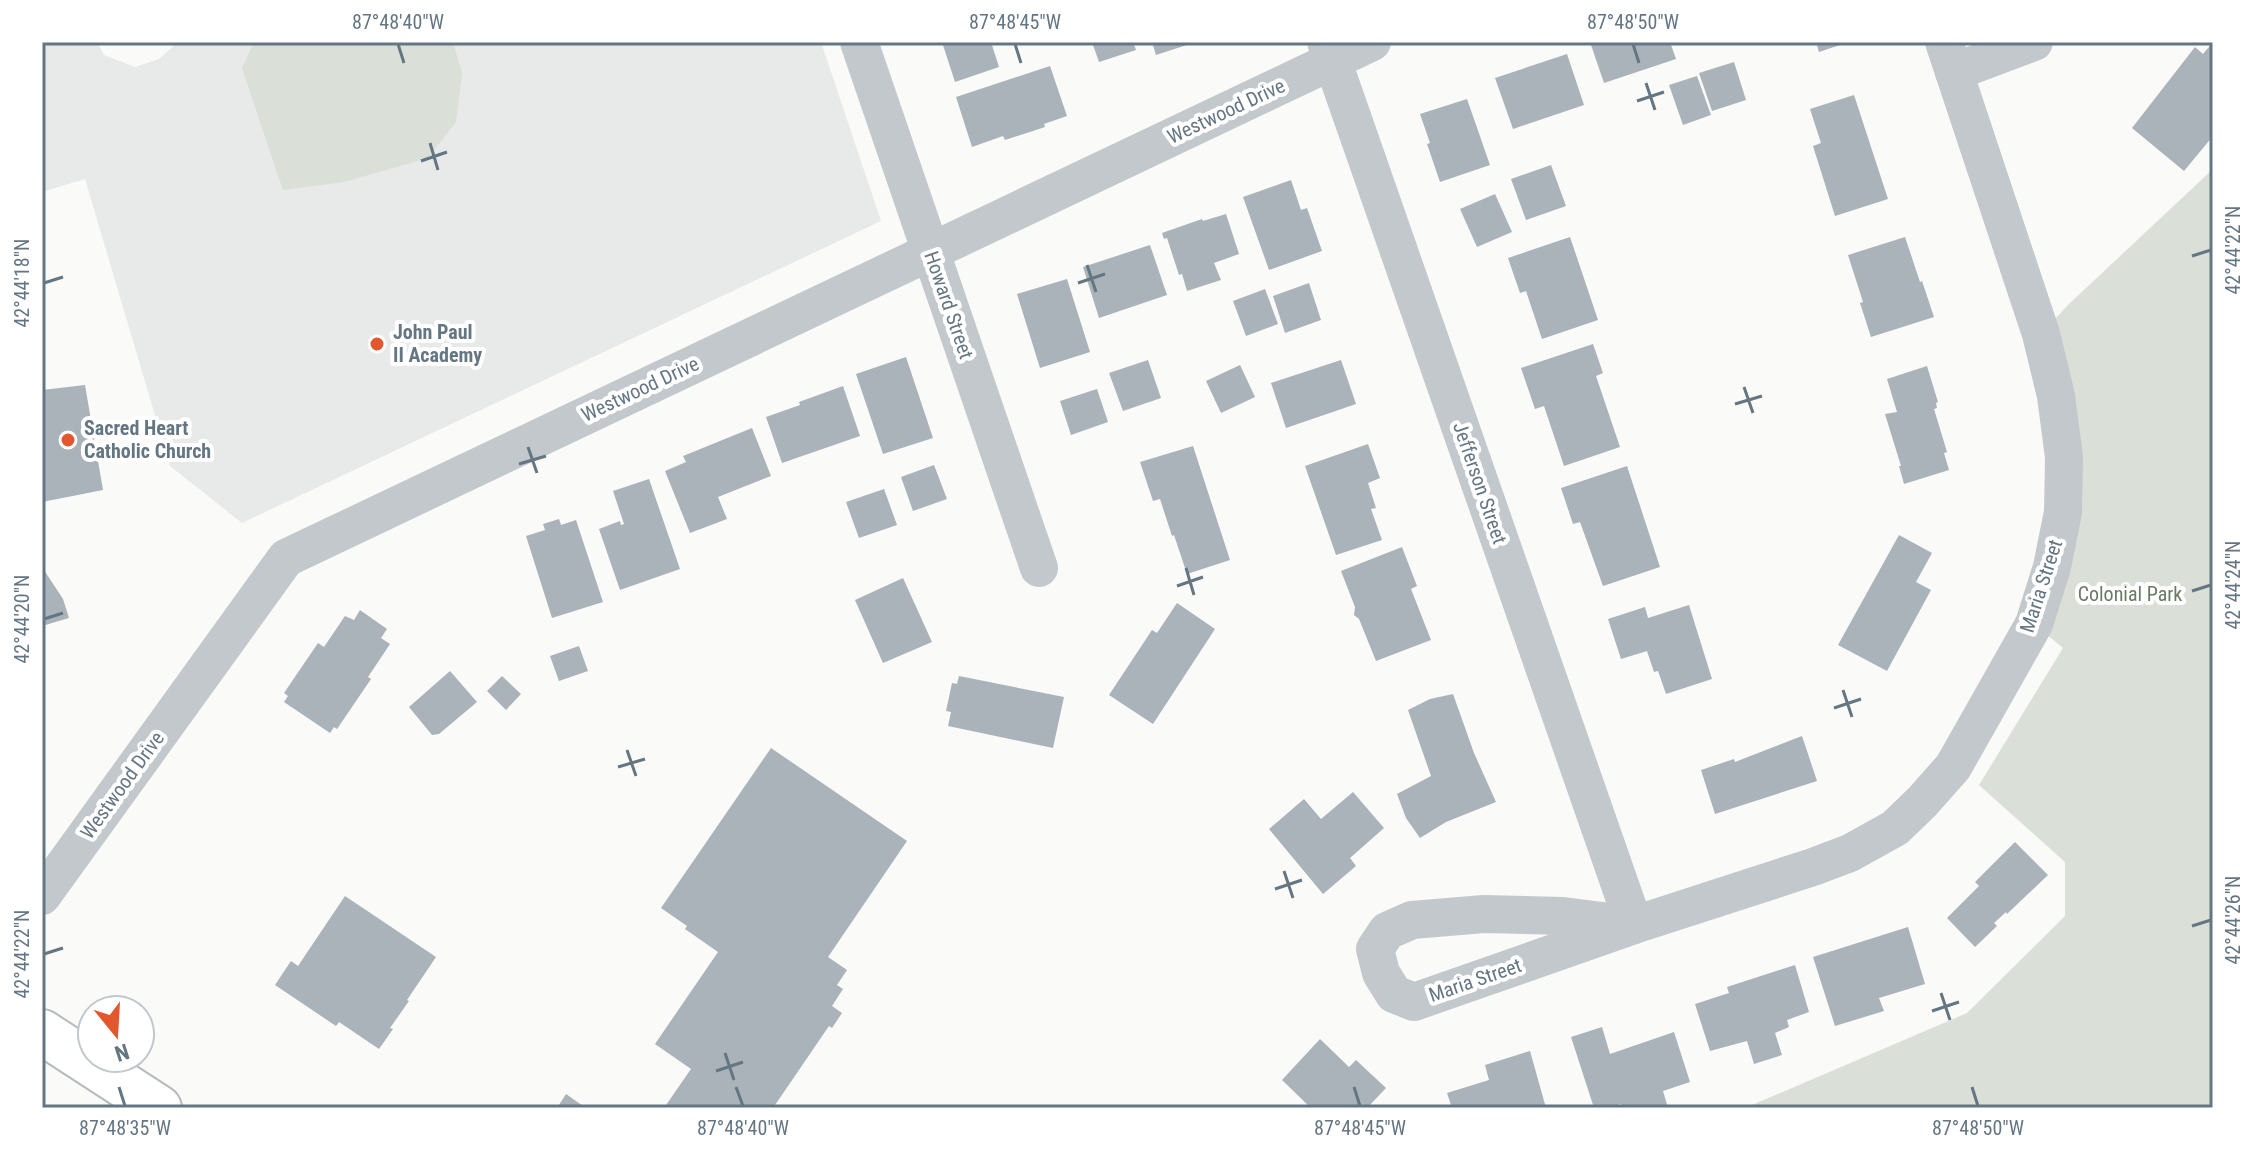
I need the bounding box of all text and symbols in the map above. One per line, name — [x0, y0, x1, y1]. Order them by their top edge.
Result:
text: 87°48'40"W — [352, 10, 444, 34]
text: 87°48'45"W — [969, 10, 1061, 34]
text: 87°48'50"W — [1587, 10, 1679, 34]
street label: Westwood Drive — [1163, 73, 1289, 149]
text: 42°44'22"N — [2221, 205, 2245, 295]
text: 42°44'18"N — [10, 238, 34, 328]
street label: Howard Street — [919, 248, 979, 362]
place label: John Paul II Academy — [393, 320, 482, 367]
marker: John Paul II Academy — [368, 335, 386, 353]
street label: Westwood Drive — [577, 351, 703, 427]
place label: Sacred Heart Catholic Church — [84, 416, 211, 463]
street label: Jefferson Street — [1448, 419, 1512, 547]
marker: Sacred Heart Catholic Church — [59, 431, 77, 449]
street label: Maria Street — [2015, 536, 2067, 636]
text: 42°44'24"N — [2221, 540, 2245, 630]
text: 42°44'20"N — [10, 574, 34, 664]
park label: Colonial Park — [2078, 582, 2182, 606]
street label: Westwood Drive — [75, 727, 169, 843]
text: 42°44'26"N — [2221, 875, 2245, 965]
text: 42°44'22"N — [10, 909, 34, 999]
street label: Maria Street — [1426, 953, 1525, 1007]
north arrow — [76, 994, 156, 1074]
text: N — [112, 1039, 132, 1067]
text: 87°48'35"W — [79, 1116, 171, 1140]
text: 87°48'40"W — [697, 1116, 789, 1140]
text: 87°48'45"W — [1314, 1116, 1406, 1140]
text: 87°48'50"W — [1932, 1116, 2024, 1140]

